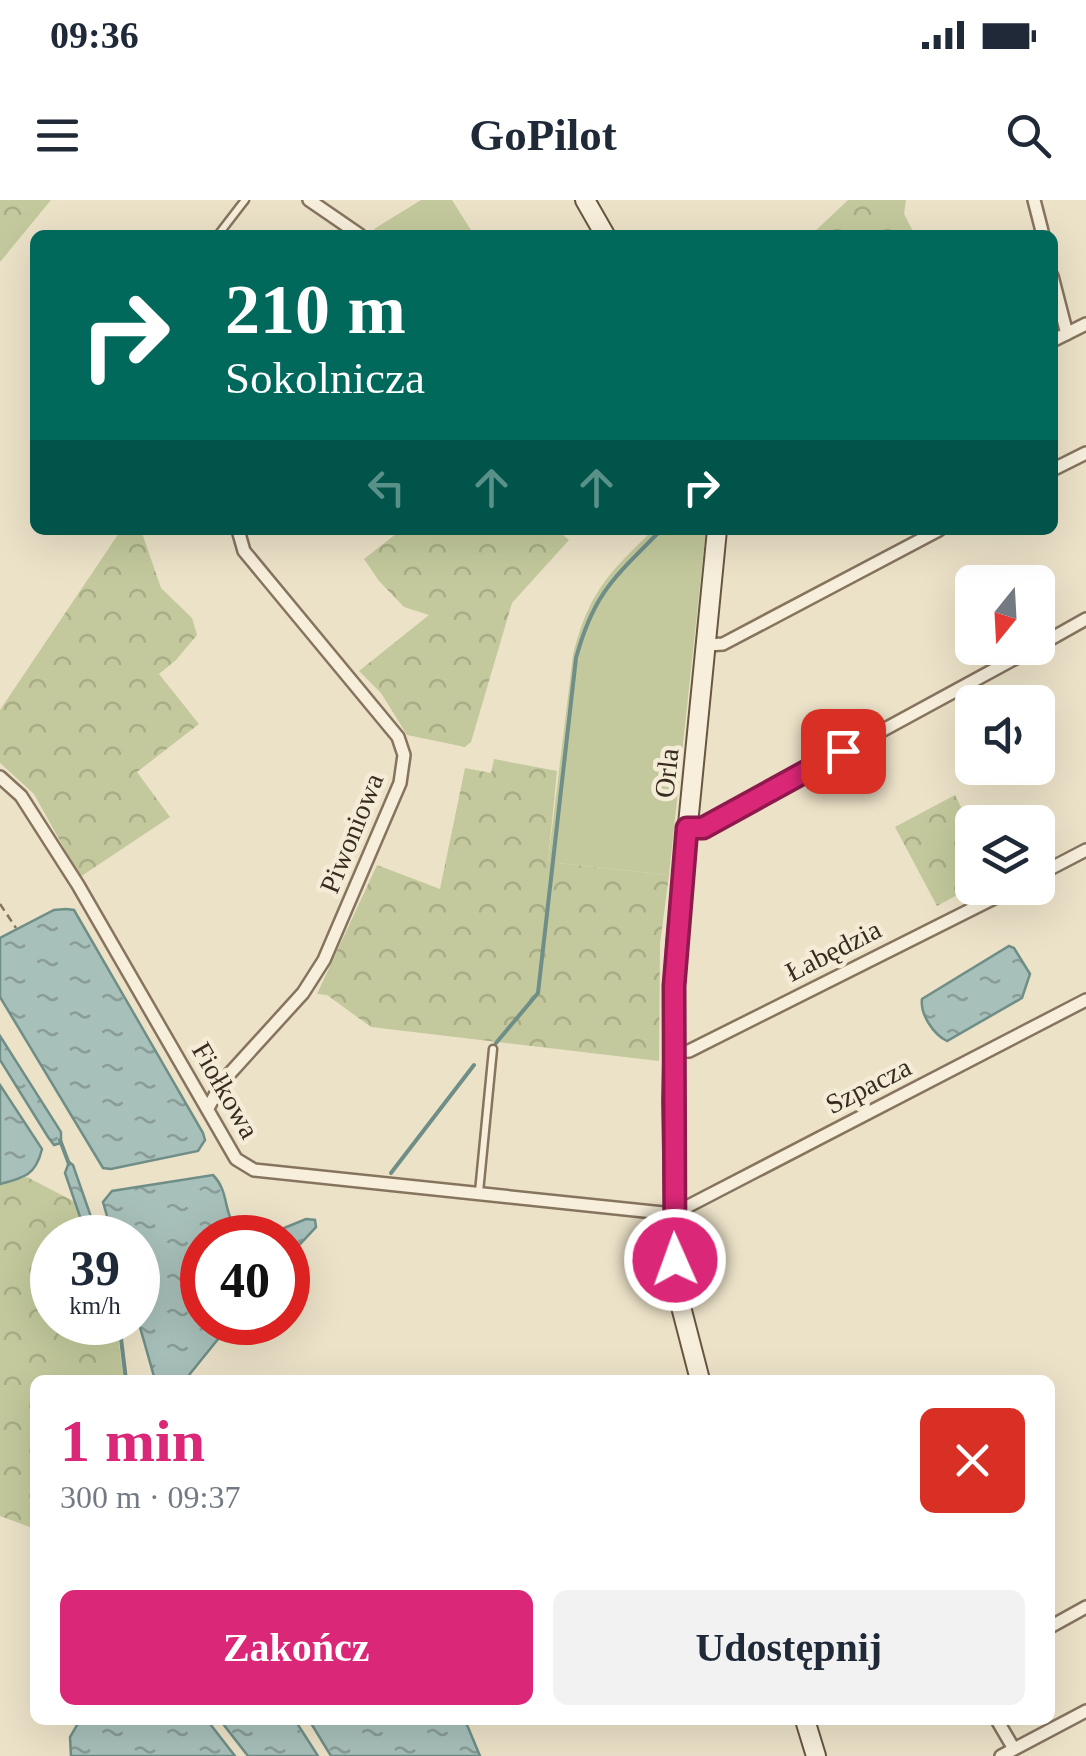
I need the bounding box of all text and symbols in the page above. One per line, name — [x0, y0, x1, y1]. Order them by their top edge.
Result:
text: 09:36 — [50, 14, 139, 56]
icon: menu — [30, 108, 85, 163]
icon: search — [1001, 108, 1056, 163]
text: GoPilot — [469, 110, 617, 160]
icon: right — [60, 270, 190, 400]
text: 210 m — [225, 271, 406, 348]
text: Sokolnicza — [225, 353, 425, 403]
icon: left — [359, 460, 414, 515]
icon: ahead — [464, 460, 519, 515]
icon: ahead — [569, 460, 624, 515]
icon: right — [674, 460, 729, 515]
north arrow — [955, 565, 1055, 665]
map controls — [955, 565, 1055, 905]
button: sound — [955, 685, 1055, 785]
pin — [801, 709, 886, 794]
icon: arrive — [816, 724, 871, 779]
street label: Orla — [648, 746, 685, 799]
street label: Piwoniowa — [313, 768, 390, 897]
button: layers — [955, 805, 1055, 905]
street label: Łabędzia — [780, 913, 886, 988]
street label: Fiołkowa — [186, 1037, 266, 1144]
street label: Szpacza — [820, 1051, 917, 1120]
position arrow — [623, 1208, 727, 1312]
speed limit sign: 40 — [180, 1215, 310, 1345]
text: 39 — [70, 1240, 120, 1296]
text: km/h — [69, 1292, 121, 1319]
text: 1 min — [60, 1408, 205, 1474]
button: close — [920, 1408, 1025, 1513]
text: 300 m · 09:37 — [60, 1479, 240, 1515]
button: Zakończ — [60, 1590, 533, 1705]
button: Udostępnij — [553, 1590, 1025, 1705]

